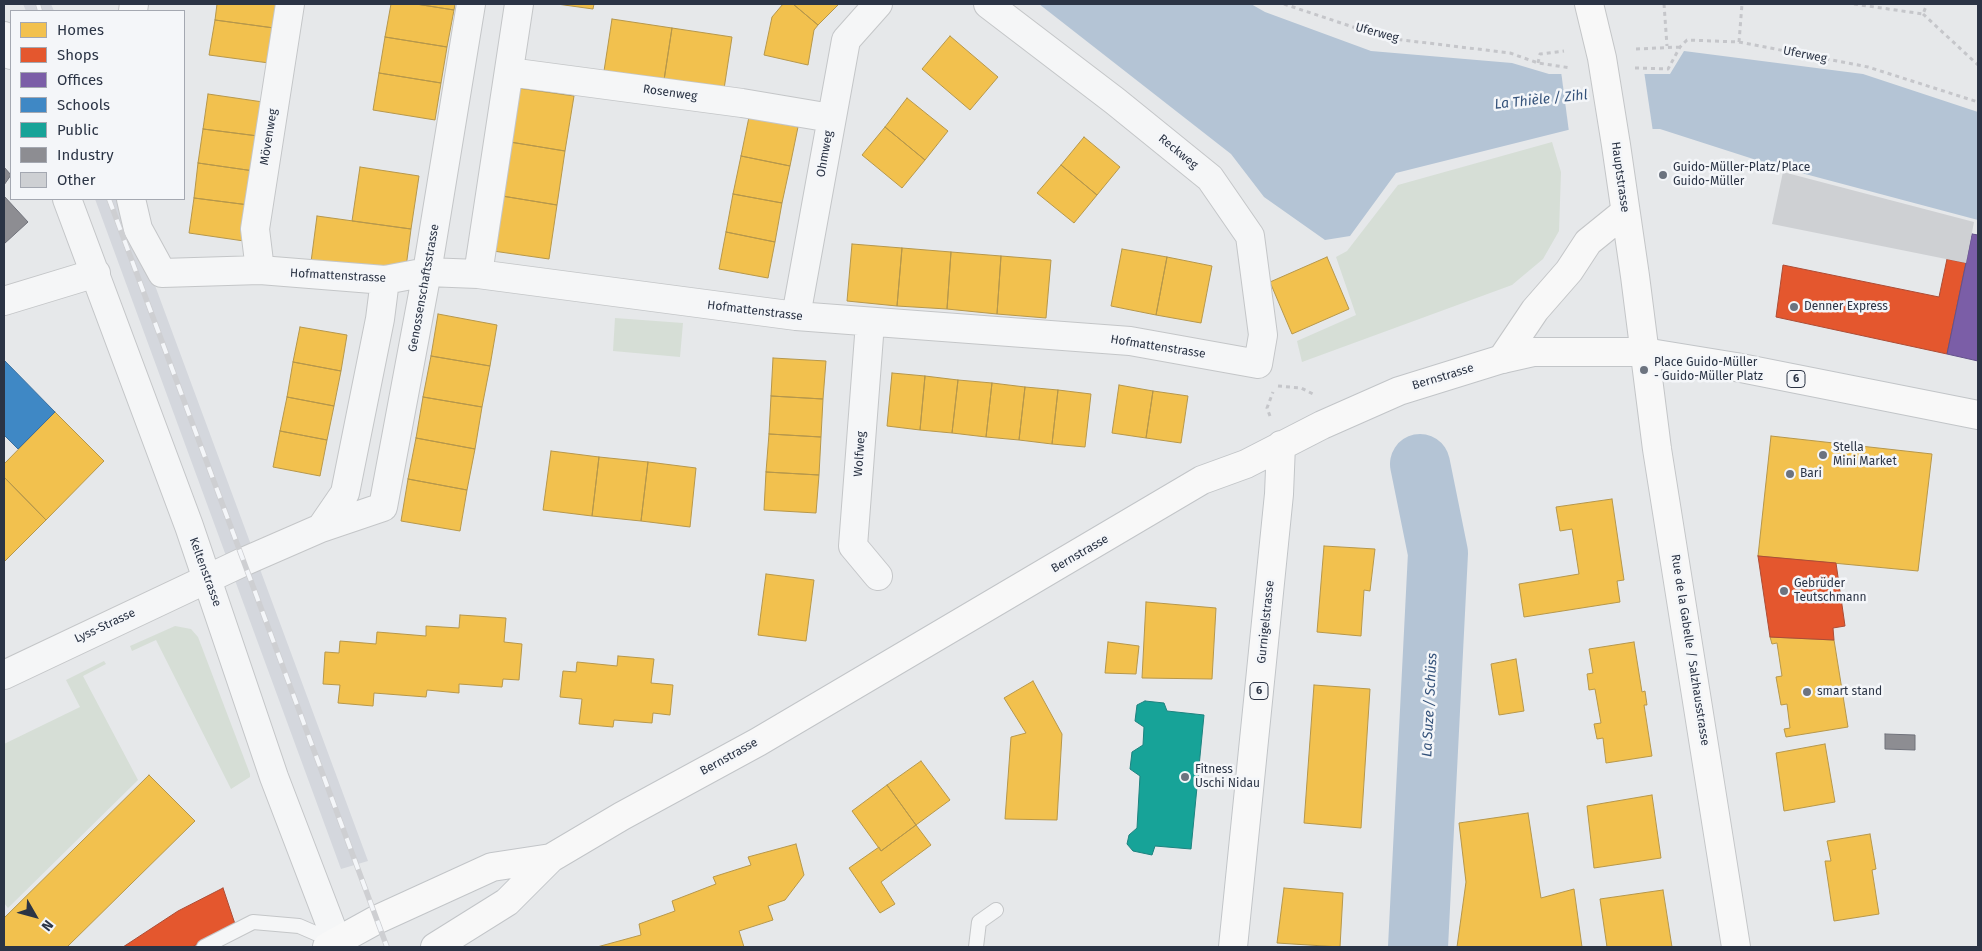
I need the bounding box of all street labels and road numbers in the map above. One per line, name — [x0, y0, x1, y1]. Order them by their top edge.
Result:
street label: Uferweg — [1354, 20, 1400, 46]
street label: Uferweg — [1782, 44, 1828, 66]
street label: Rosenweg — [642, 82, 698, 104]
street label: Mövenweg — [257, 108, 281, 166]
street label: Ohmweg — [814, 130, 836, 178]
street label: Reckweg — [1155, 132, 1201, 172]
street label: Hauptstrasse — [1608, 141, 1632, 213]
street label: Genossenschaftsstrasse — [406, 223, 442, 353]
street label: Hofmattenstrasse — [290, 266, 386, 286]
street label: Hofmattenstrasse — [706, 298, 804, 324]
street label: Hofmattenstrasse — [1109, 332, 1207, 362]
street label: Bernstrasse — [1410, 361, 1476, 393]
road number: 6 — [1787, 370, 1805, 388]
street label: Wolfweg — [851, 431, 869, 477]
street label: Bernstrasse — [1049, 532, 1111, 576]
street label: Keltenstrasse — [186, 535, 224, 609]
street label: Rue de la Gabelle / Salzhausstrasse — [1668, 553, 1712, 747]
street label: Gurnigelstrasse — [1254, 580, 1278, 664]
street label: Lyss-Strasse — [72, 606, 138, 646]
road number: 6 — [1250, 682, 1268, 699]
street label: Bernstrasse — [698, 735, 760, 779]

